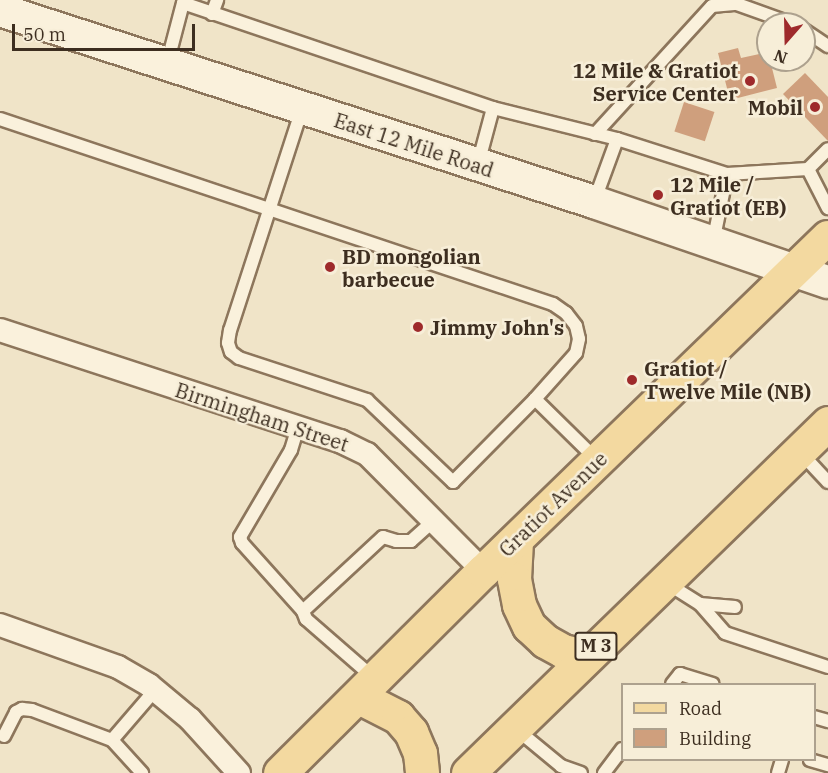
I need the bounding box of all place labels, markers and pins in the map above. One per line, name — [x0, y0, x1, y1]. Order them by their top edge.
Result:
place label: 12 Mile & Gratiot Service Center — [572, 58, 738, 105]
marker: 12 Mile & Gratiot Service Center — [743, 74, 757, 88]
place label: Mobil — [748, 95, 803, 119]
marker: Mobil — [808, 100, 822, 114]
place label: 12 Mile / Gratiot (EB) — [670, 172, 786, 219]
marker: 12 Mile / Gratiot (EB) — [651, 188, 665, 202]
place label: BD mongolian barbecue — [342, 244, 481, 291]
marker: BD mongolian barbecue — [323, 260, 337, 274]
place label: Jimmy John's — [430, 315, 564, 339]
marker: Jimmy John's — [411, 320, 425, 334]
place label: Gratiot / Twelve Mile (NB) — [644, 356, 811, 403]
marker: Gratiot / Twelve Mile (NB) — [625, 373, 639, 387]

